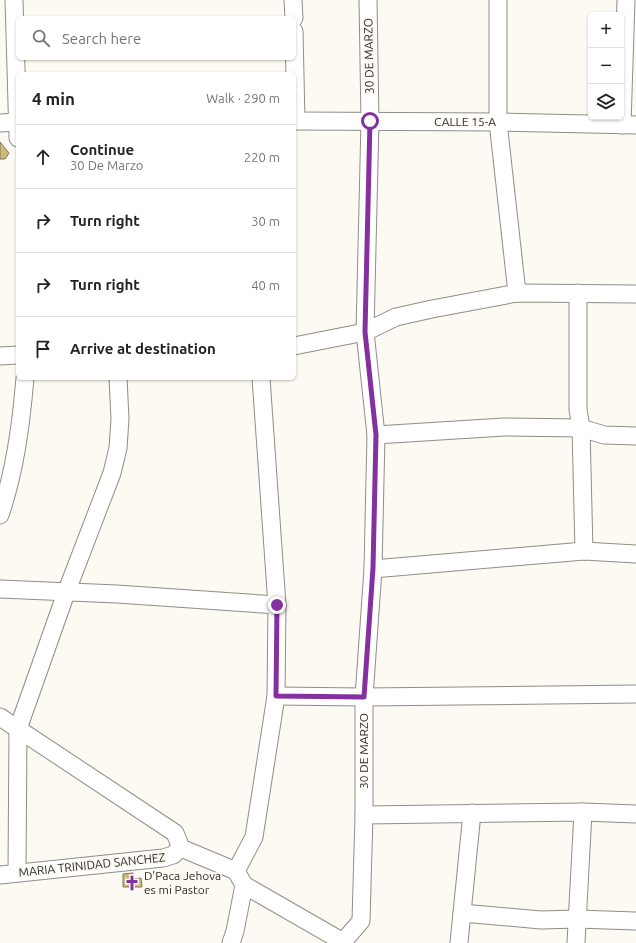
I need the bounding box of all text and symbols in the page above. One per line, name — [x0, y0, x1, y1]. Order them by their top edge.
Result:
map controls — [588, 12, 624, 120]
button: + — [588, 12, 624, 48]
search box — [16, 16, 296, 60]
street label: 30 DE MARZO — [361, 18, 376, 94]
icon: search — [30, 27, 52, 49]
text: Search here — [62, 30, 141, 47]
button: − — [588, 48, 624, 84]
button: layers — [588, 84, 624, 120]
text: 4 min — [32, 89, 75, 108]
text: Walk · 290 m — [206, 91, 280, 105]
route start — [361, 112, 379, 130]
street label: CALLE 15-A — [434, 115, 496, 128]
text: Continue — [70, 141, 134, 158]
icon: ahead — [32, 146, 54, 168]
text: 220 m — [244, 150, 280, 164]
text: 30 De Marzo — [70, 158, 143, 172]
icon: right — [32, 210, 54, 232]
text: Turn right — [70, 212, 140, 229]
text: 30 m — [251, 214, 280, 228]
icon: right — [32, 274, 54, 296]
text: Turn right — [70, 276, 140, 293]
text: 40 m — [251, 278, 280, 292]
icon: arrive — [32, 338, 54, 360]
text: Arrive at destination — [70, 340, 216, 357]
route end — [268, 596, 286, 614]
street label: 30 DE MARZO — [357, 713, 370, 789]
street label: MARIA TRINIDAD SANCHEZ — [18, 850, 166, 879]
place label: D'Paca Jehova es mi Pastor — [144, 869, 221, 896]
church icon: D'Paca Jehova es mi Pastor — [123, 874, 141, 892]

